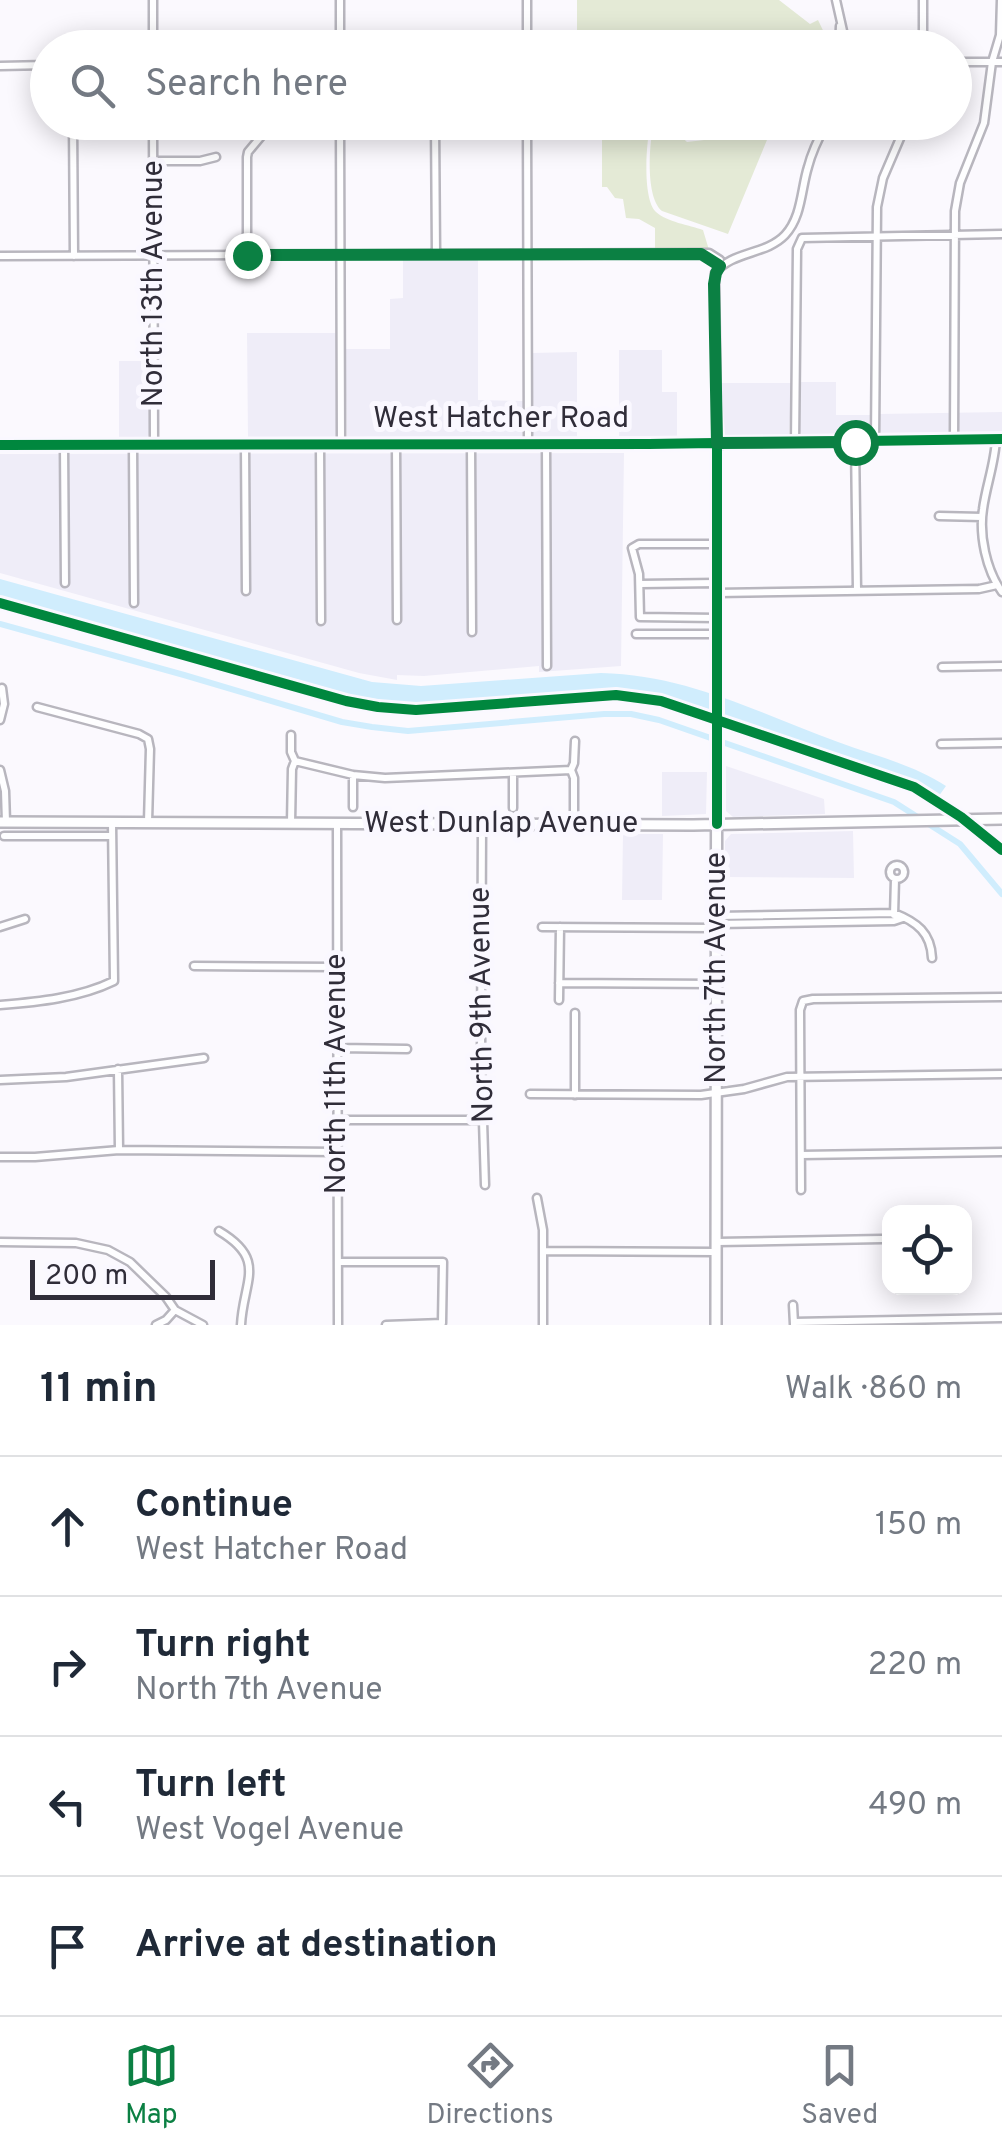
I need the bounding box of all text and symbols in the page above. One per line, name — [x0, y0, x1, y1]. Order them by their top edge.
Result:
search box — [30, 30, 972, 140]
icon: search — [65, 58, 120, 113]
text: Search here — [145, 61, 348, 110]
street label: North 13th Avenue — [136, 160, 173, 408]
route end — [225, 233, 271, 279]
street label: West Hatcher Road — [373, 401, 629, 438]
route start — [833, 420, 879, 466]
street label: West Dunlap Avenue — [364, 806, 638, 843]
street label: North 7th Avenue — [699, 852, 736, 1084]
street label: North 9th Avenue — [462, 887, 504, 1123]
street label: North 11th Avenue — [319, 954, 356, 1194]
map controls — [882, 1205, 972, 1295]
button: locate — [882, 1205, 972, 1295]
scale bar — [30, 1255, 215, 1300]
text: 200 m — [45, 1259, 128, 1295]
text: 11 min — [40, 1364, 158, 1417]
text: Walk · 860 m — [785, 1370, 962, 1410]
text: Continue — [135, 1482, 293, 1531]
icon: ahead — [40, 1499, 95, 1554]
text: 150 m — [875, 1506, 962, 1546]
text: West Hatcher Road — [135, 1531, 408, 1571]
text: Turn right — [135, 1622, 310, 1671]
icon: right — [40, 1639, 95, 1694]
text: 220 m — [868, 1646, 962, 1686]
text: North 7th Avenue — [135, 1671, 383, 1711]
text: Turn left — [135, 1762, 287, 1811]
icon: left — [40, 1779, 95, 1834]
text: 490 m — [869, 1786, 962, 1826]
text: West Vogel Avenue — [135, 1811, 404, 1851]
icon: arrive — [40, 1919, 95, 1974]
text: Arrive at destination — [135, 1922, 498, 1971]
tab: Map — [124, 2038, 179, 2134]
tab: Directions — [426, 2038, 554, 2134]
tab: Saved — [801, 2038, 878, 2134]

